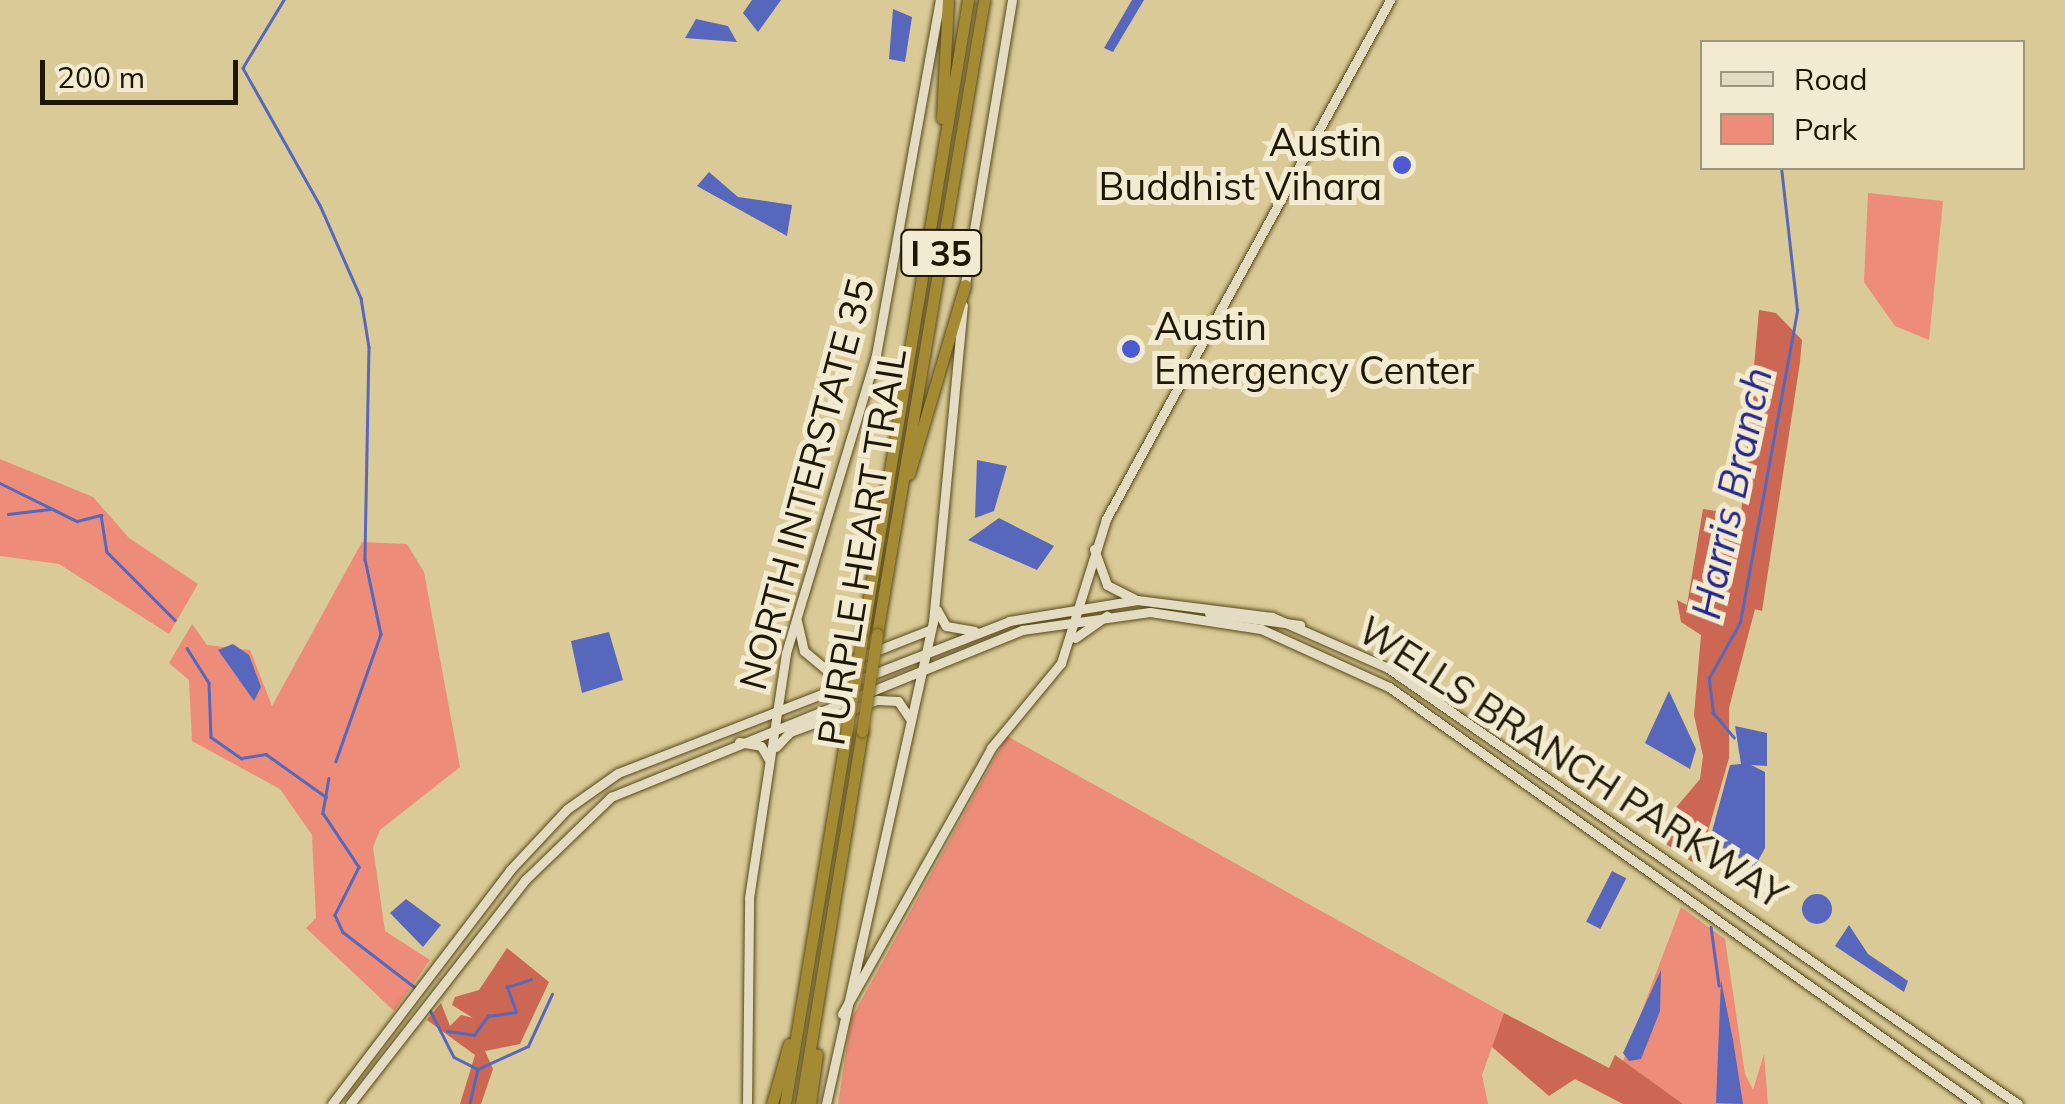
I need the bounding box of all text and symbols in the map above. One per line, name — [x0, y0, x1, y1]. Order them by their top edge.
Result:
scale bar — [45, 40, 242, 102]
legend — [1700, 40, 2025, 170]
text: 200 m — [57, 58, 145, 96]
text: Road — [1794, 60, 1868, 98]
text: Park — [1794, 110, 1857, 148]
place label: Austin Buddhist Vihara — [1098, 120, 1382, 210]
marker: Austin Buddhist Vihara — [1391, 154, 1413, 176]
road number: I 35 — [898, 223, 984, 283]
street label: NORTH INTERSTATE 35 — [730, 273, 884, 695]
place label: Austin Emergency Center — [1154, 304, 1474, 394]
marker: Austin Emergency Center — [1118, 336, 1144, 362]
street label: PURPLE HEART TRAIL — [808, 345, 916, 749]
water label: Harris Branch — [1681, 363, 1781, 623]
street label: WELLS BRANCH PARKWAY — [1350, 608, 1794, 918]

